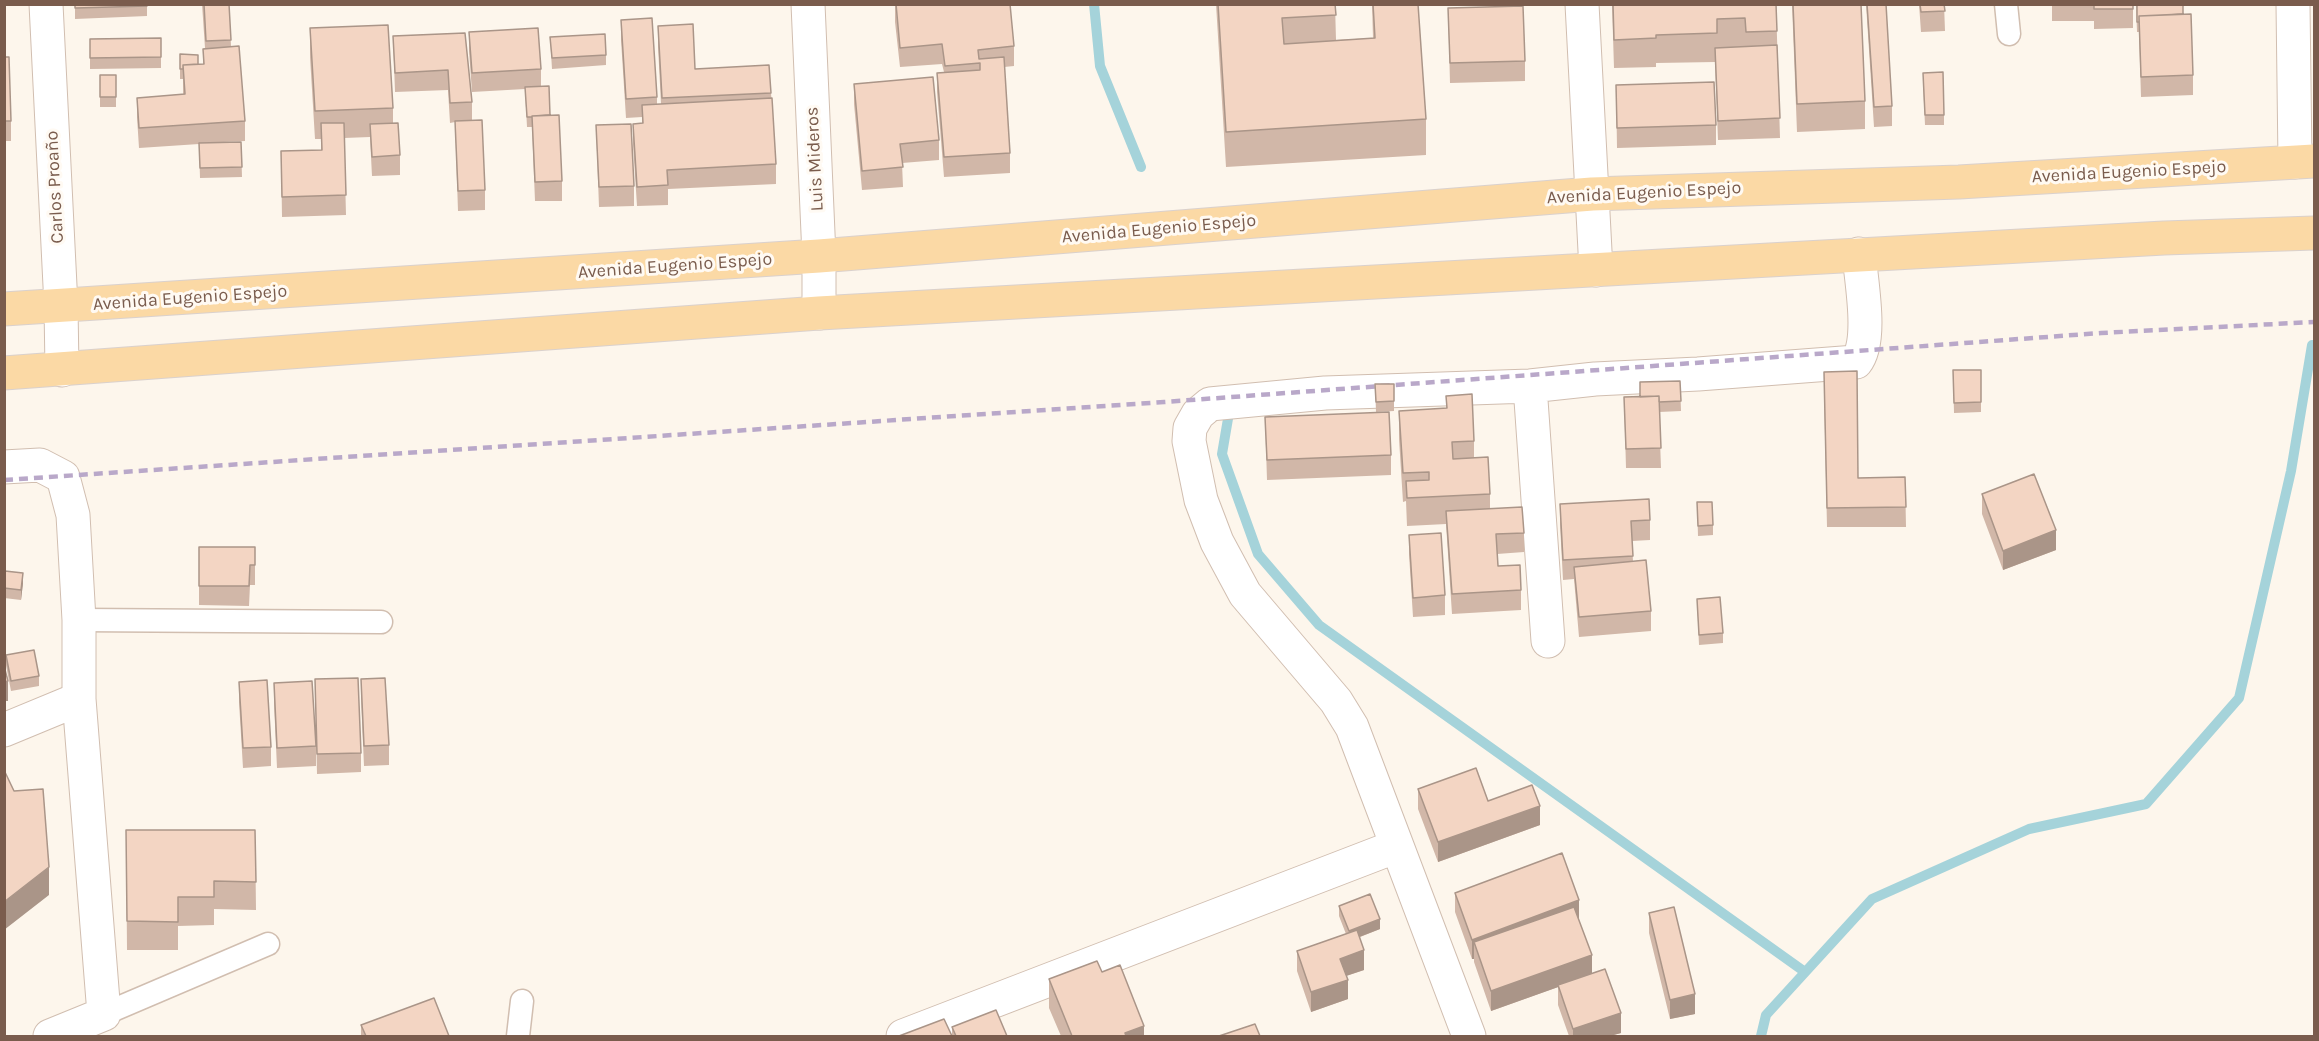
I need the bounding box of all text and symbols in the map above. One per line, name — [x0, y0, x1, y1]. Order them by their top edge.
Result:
street label: Luis Mideros — [801, 106, 829, 212]
street label: Carlos Proaño — [41, 130, 69, 244]
street label: Avenida Eugenio Espejo — [2031, 156, 2227, 188]
street label: Avenida Eugenio Espejo — [1546, 177, 1742, 209]
street label: Avenida Eugenio Espejo — [1061, 210, 1257, 248]
street label: Avenida Eugenio Espejo — [577, 248, 773, 284]
street label: Avenida Eugenio Espejo — [92, 280, 288, 316]

